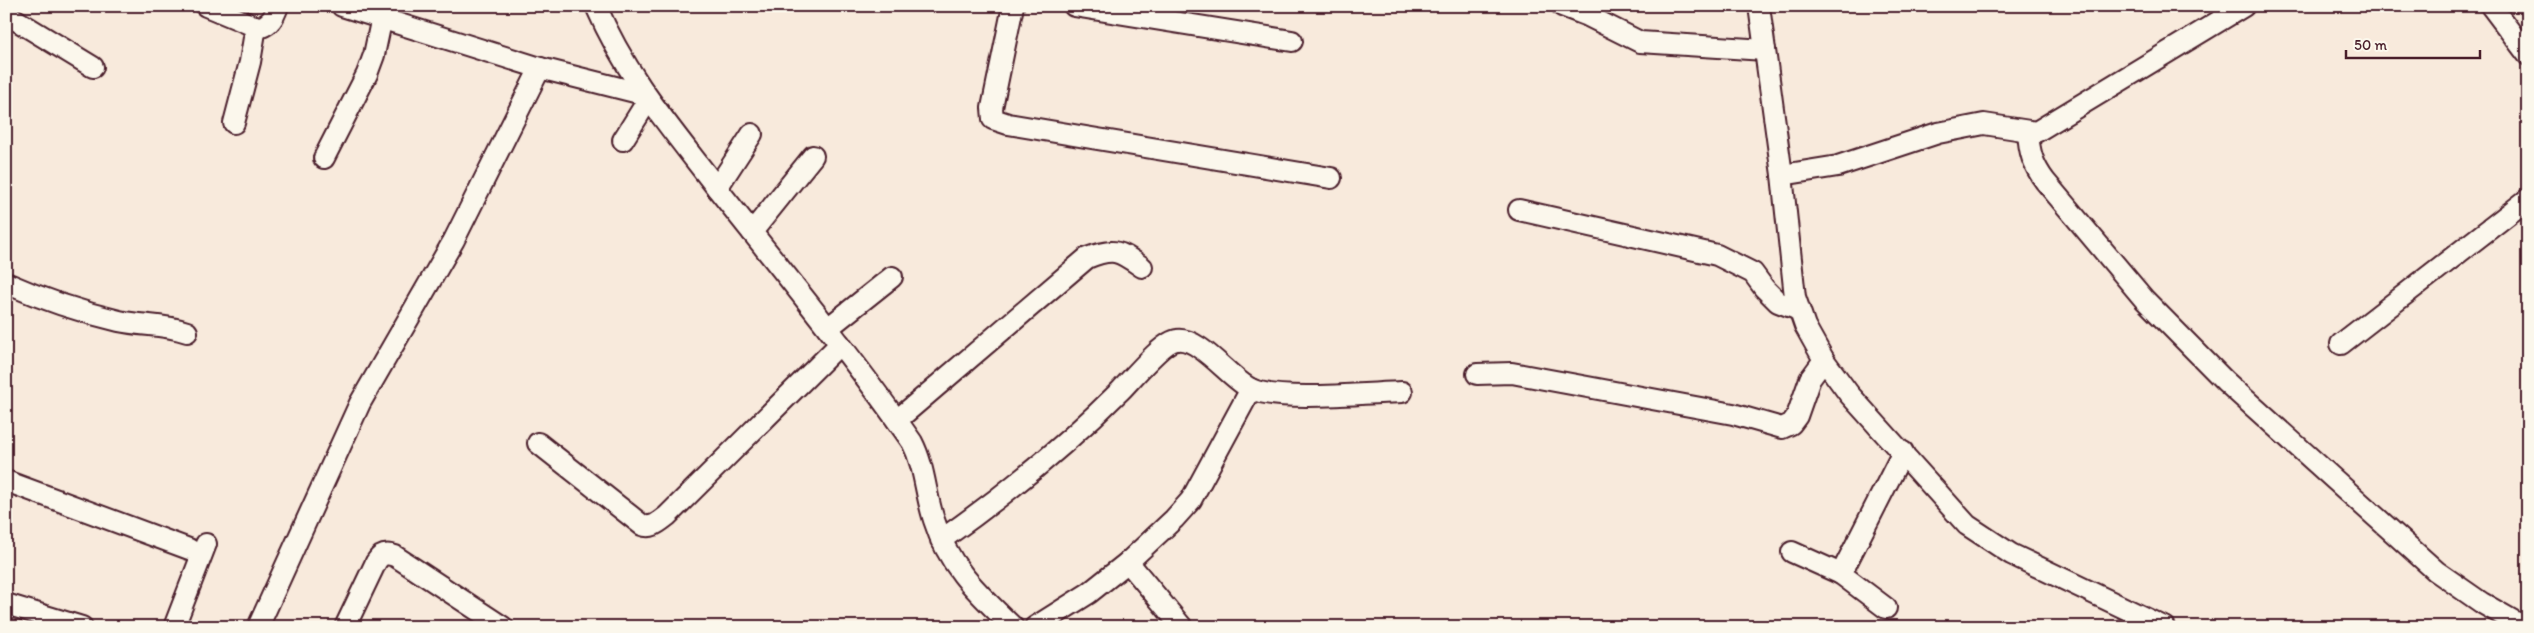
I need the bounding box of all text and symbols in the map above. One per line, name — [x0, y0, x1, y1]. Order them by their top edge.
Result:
scale bar — [2346, 28, 2480, 60]
text: 50 m — [2354, 36, 2387, 54]

